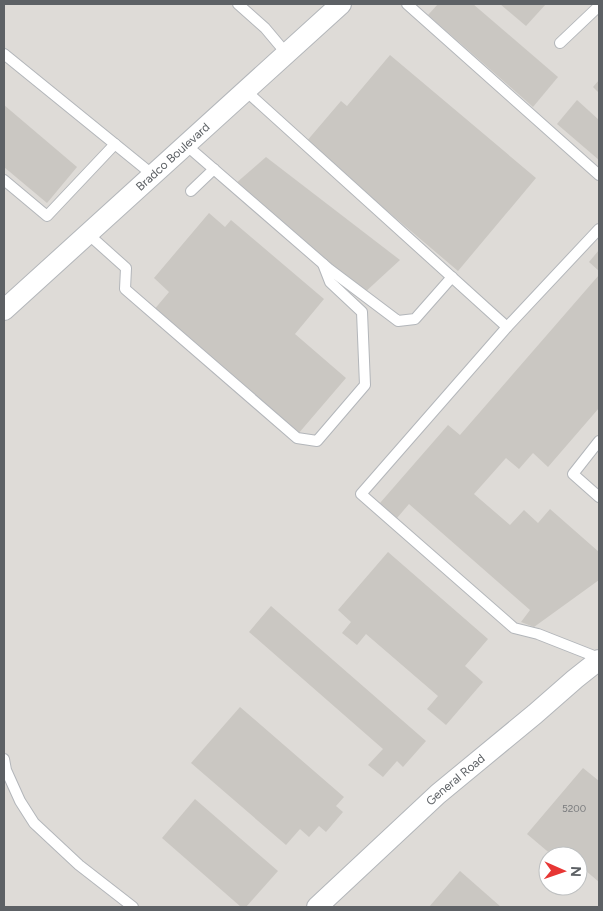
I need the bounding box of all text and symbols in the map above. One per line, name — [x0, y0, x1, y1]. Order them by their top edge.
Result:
street label: Bradco Boulevard — [133, 120, 212, 194]
street label: General Road — [423, 751, 488, 809]
house number: 5200 — [562, 802, 586, 815]
north arrow — [538, 846, 588, 896]
text: N — [567, 866, 584, 877]

